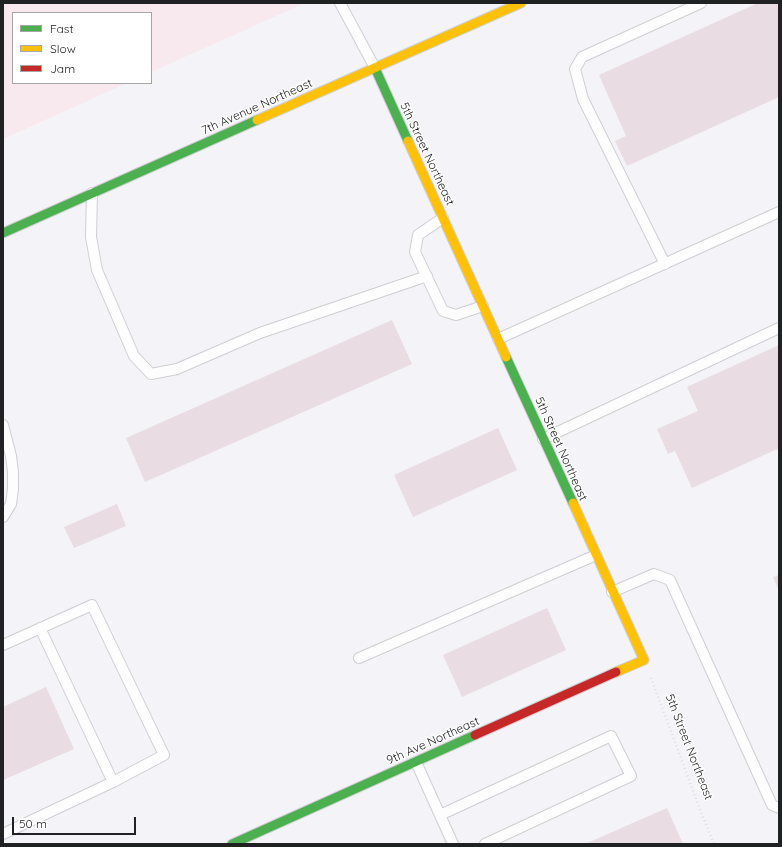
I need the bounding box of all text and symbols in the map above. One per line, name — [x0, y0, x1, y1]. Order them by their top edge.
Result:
legend — [12, 12, 152, 84]
text: Fast — [50, 21, 74, 36]
text: Slow — [50, 41, 76, 56]
text: Jam — [50, 61, 75, 76]
street label: 7th Avenue Northeast — [199, 76, 315, 138]
street label: 5th Street Northeast — [397, 100, 457, 208]
street label: 5th Street Northeast — [532, 395, 590, 503]
street label: 5th Street Northeast — [662, 692, 716, 802]
street label: 9th Ave Northeast — [384, 714, 482, 768]
scale bar — [14, 809, 138, 835]
text: 50 m — [19, 816, 47, 831]

